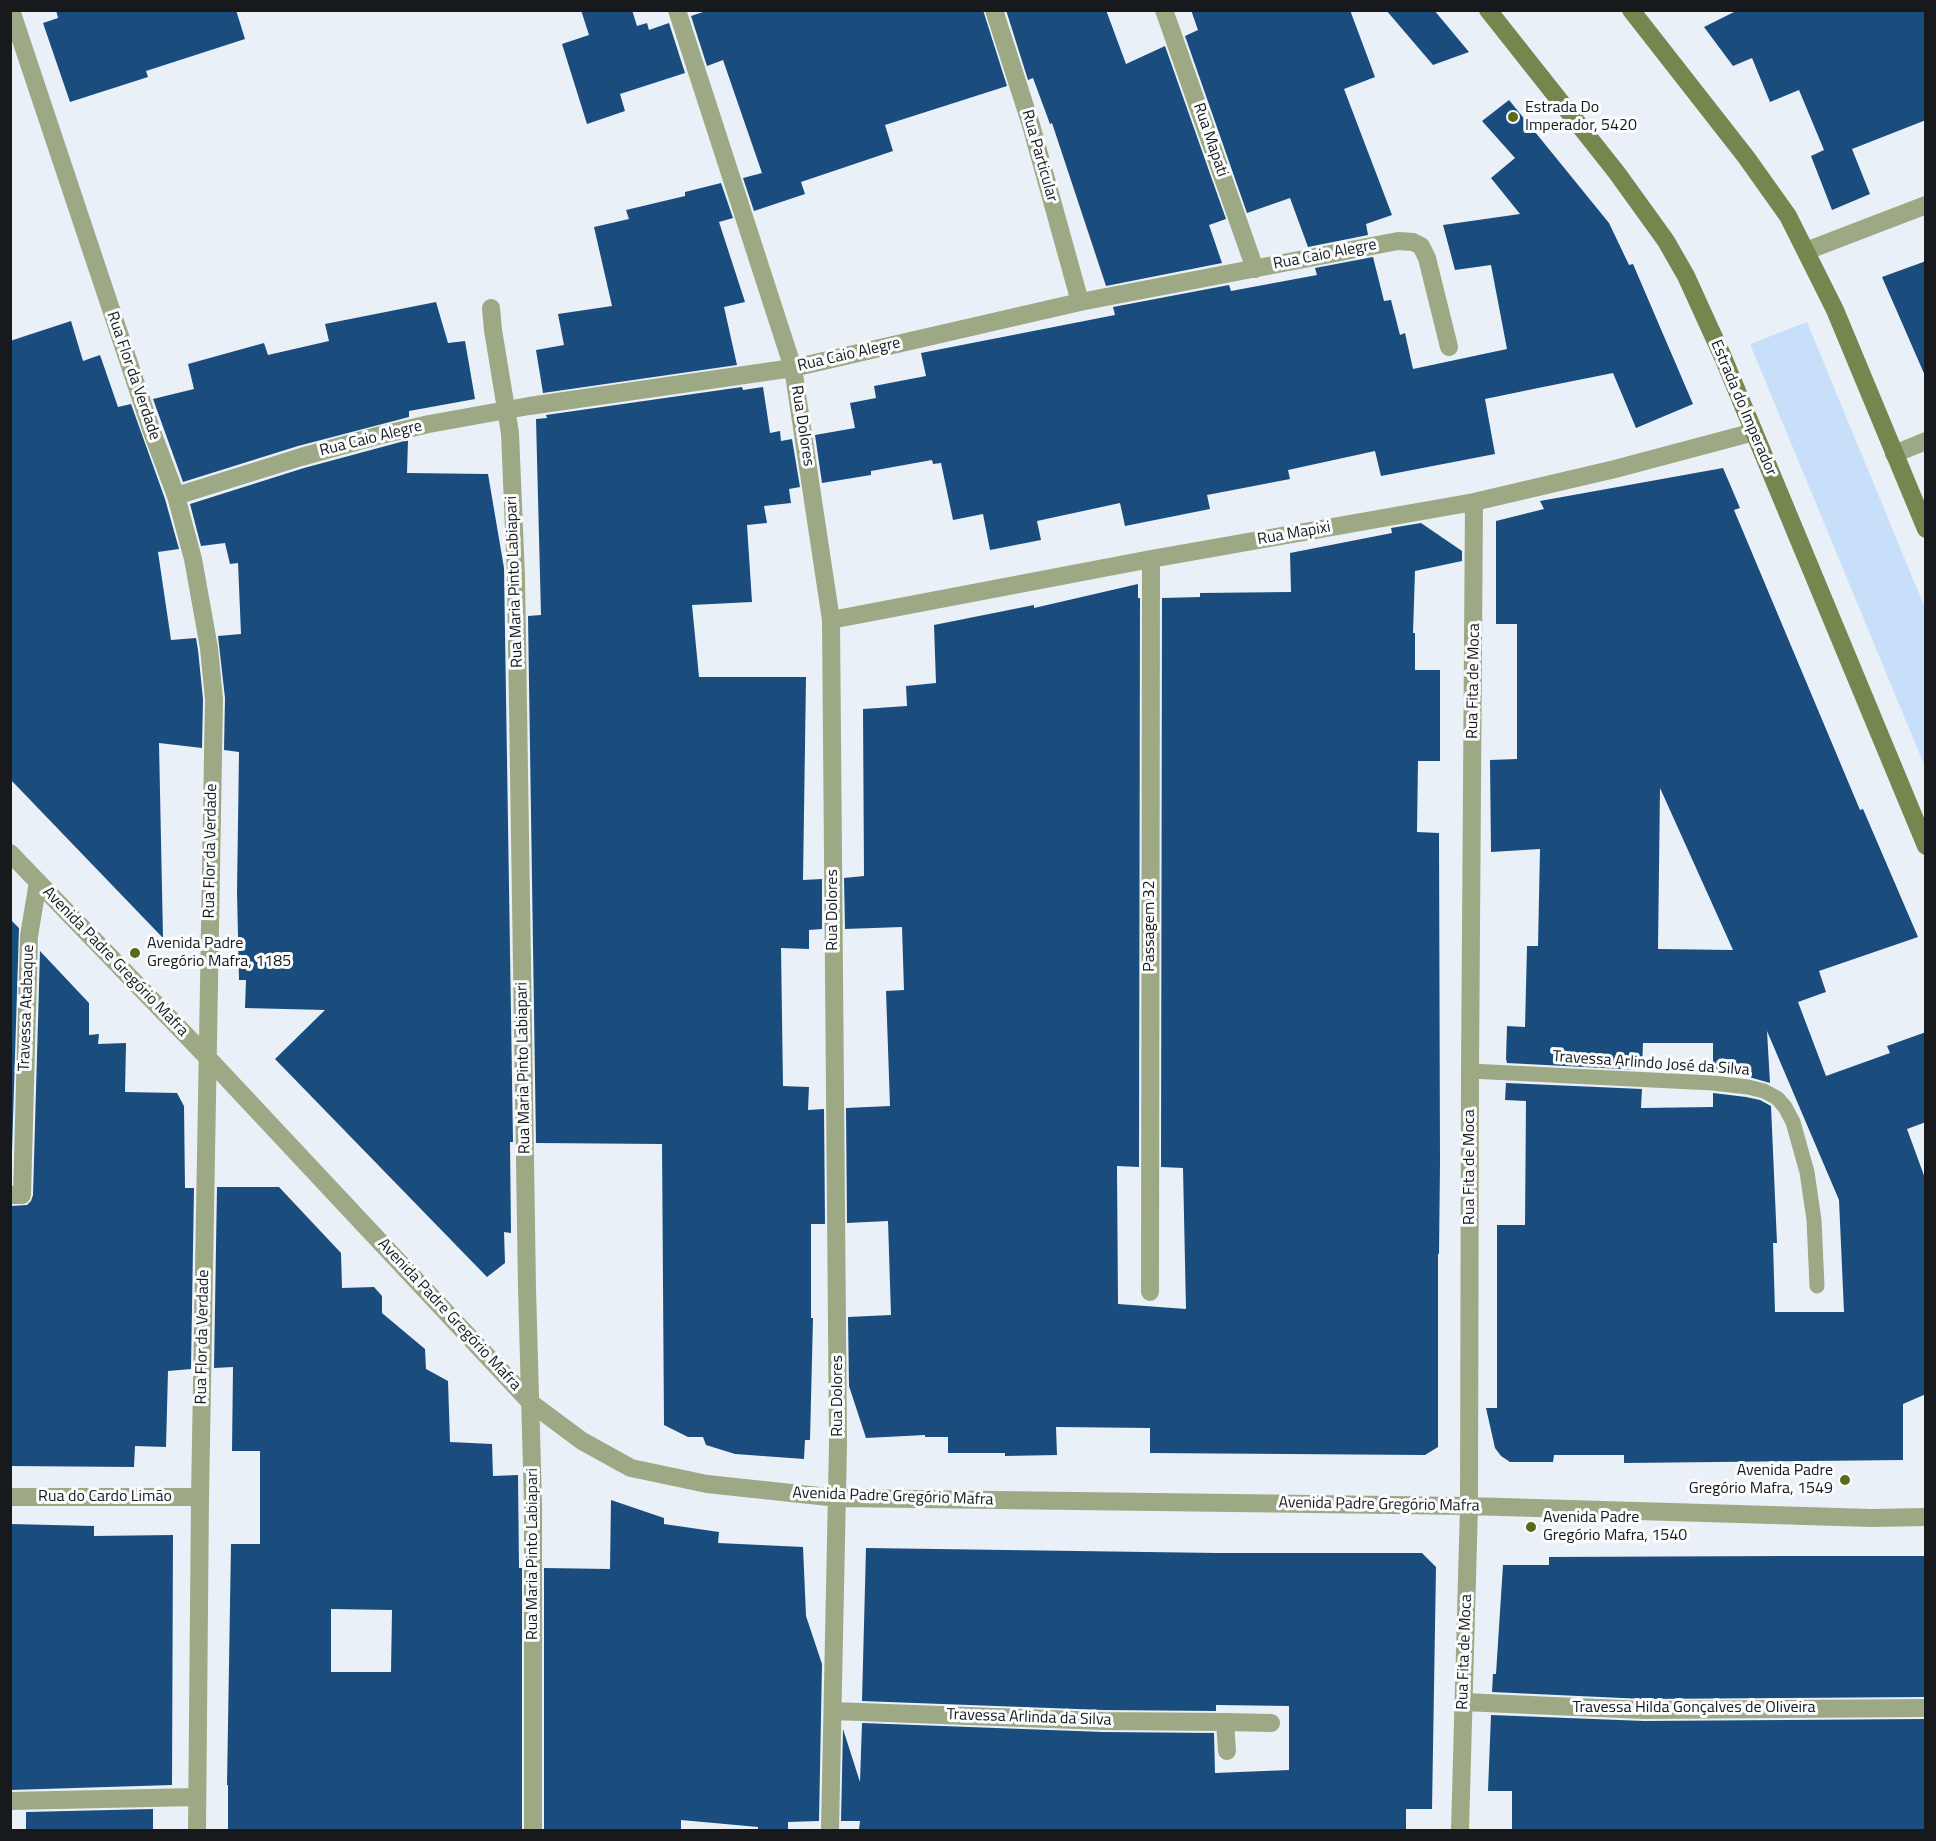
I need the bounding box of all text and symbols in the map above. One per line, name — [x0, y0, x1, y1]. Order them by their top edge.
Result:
place label: Estrada Do Imperador, 5420 — [1525, 98, 1637, 136]
street label: Rua Mapati — [1188, 101, 1232, 179]
street label: Rua Particular — [1017, 108, 1061, 204]
marker: Estrada Do Imperador, 5420 — [1506, 110, 1520, 124]
street label: Rua Caio Alegre — [1272, 236, 1378, 274]
street label: Rua Flor da Verdade — [102, 309, 164, 443]
street label: Rua Caio Alegre — [796, 334, 902, 376]
street label: Estrada do Imperador — [1706, 337, 1780, 479]
street label: Rua Dolores — [786, 384, 818, 468]
street label: Rua Caio Alegre — [318, 417, 424, 461]
street label: Rua Maria Pinto Labiapari — [502, 496, 528, 668]
street label: Rua Mapixi — [1256, 518, 1332, 550]
street label: Rua Fita de Moca — [1463, 623, 1485, 739]
street label: Rua Flor da Verdade — [200, 783, 222, 919]
street label: Rua Dolores — [823, 869, 843, 951]
street label: Passagem 32 — [1140, 880, 1160, 972]
street label: Avenida Padre Gregório Mafra — [38, 883, 192, 1041]
place label: Avenida Padre Gregório Mafra, 1185 — [147, 934, 291, 972]
street label: Travessa Atabaque — [15, 944, 39, 1072]
marker: Avenida Padre Gregório Mafra, 1185 — [128, 946, 142, 960]
street label: Rua Maria Pinto Labiapari — [513, 982, 535, 1154]
street label: Travessa Arlindo José da Silva — [1552, 1048, 1750, 1080]
street label: Rua Fita de Moca — [1460, 1109, 1480, 1225]
street label: Avenida Padre Gregório Mafra — [373, 1235, 525, 1395]
street label: Rua Flor da Verdade — [192, 1269, 214, 1405]
street label: Rua Dolores — [828, 1355, 848, 1437]
place label: Avenida Padre Gregório Mafra, 1549 — [1689, 1461, 1833, 1499]
street label: Rua Maria Pinto Labiapari — [523, 1468, 543, 1640]
marker: Avenida Padre Gregório Mafra, 1549 — [1838, 1473, 1852, 1487]
street label: Avenida Padre Gregório Mafra — [792, 1484, 994, 1510]
street label: Rua do Cardo Limão — [38, 1487, 172, 1507]
street label: Avenida Padre Gregório Mafra — [1278, 1494, 1480, 1516]
place label: Avenida Padre Gregório Mafra, 1540 — [1543, 1508, 1687, 1546]
marker: Avenida Padre Gregório Mafra, 1540 — [1524, 1520, 1538, 1534]
street label: Rua Fita de Moca — [1453, 1594, 1477, 1710]
street label: Travessa Hilda Gonçalves de Oliveira — [1572, 1698, 1816, 1718]
street label: Travessa Arlinda da Silva — [946, 1706, 1112, 1730]

